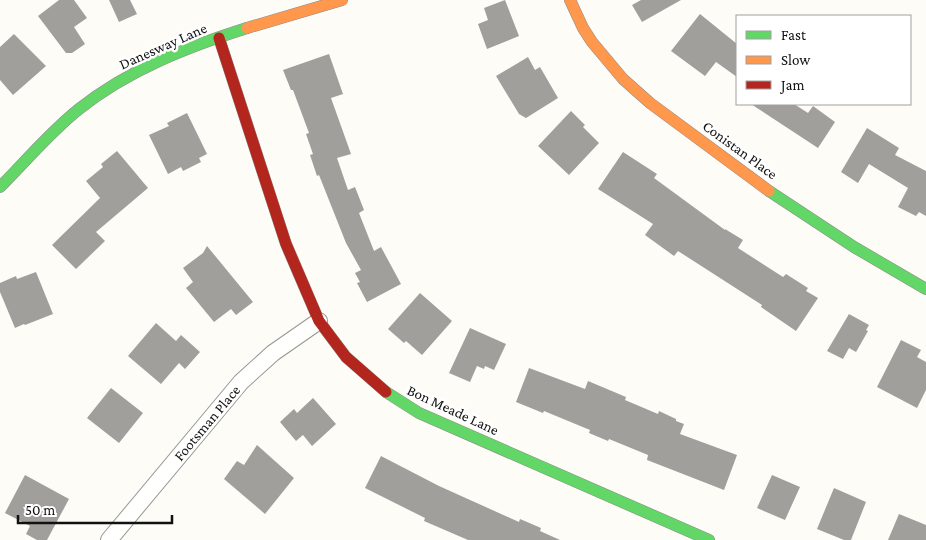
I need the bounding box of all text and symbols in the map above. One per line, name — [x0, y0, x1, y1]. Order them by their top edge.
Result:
legend — [736, 15, 911, 105]
street label: Danesway Lane — [117, 19, 210, 73]
text: Fast — [781, 27, 807, 43]
text: Slow — [781, 52, 811, 68]
text: Jam — [779, 77, 804, 94]
street label: Conistan Place — [700, 118, 781, 183]
street label: Footsman Place — [171, 382, 243, 464]
street label: Bon Meade Lane — [405, 382, 502, 438]
scale bar — [18, 492, 171, 524]
text: 50 m — [25, 502, 55, 518]

